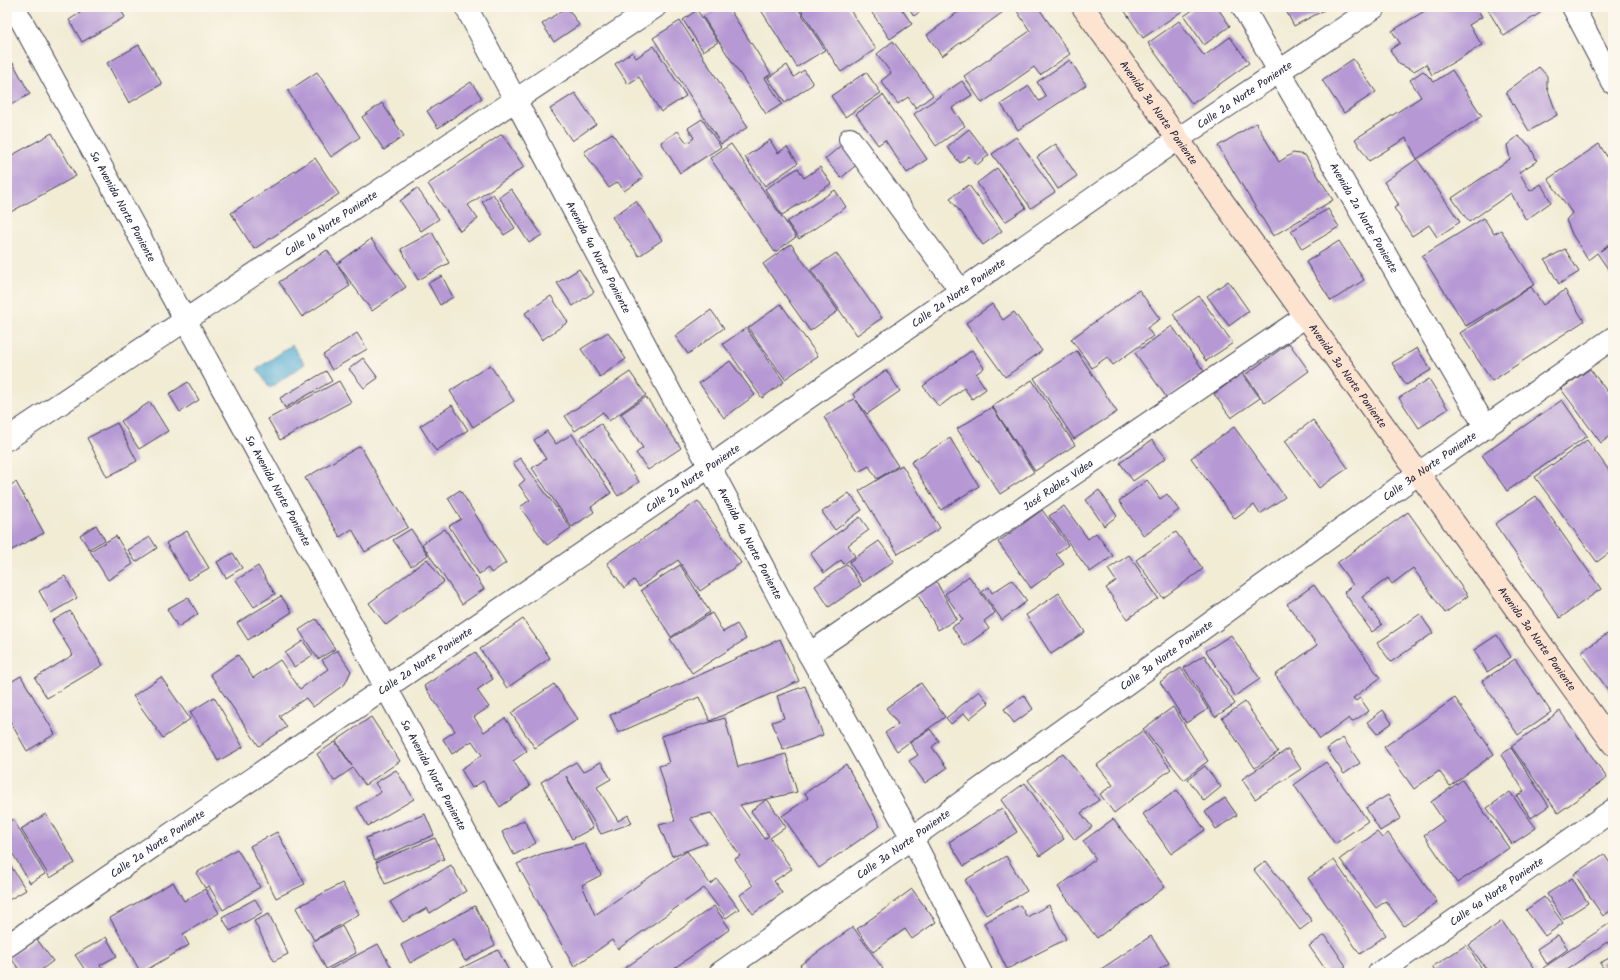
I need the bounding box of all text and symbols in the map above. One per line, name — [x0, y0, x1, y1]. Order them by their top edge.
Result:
street label: Avenida 3a Norte Poniente — [1114, 57, 1202, 169]
street label: Calle 2a Norte Poniente — [1193, 57, 1296, 134]
street label: 5a Avenida Norte Poniente — [84, 148, 160, 266]
street label: Avenida 2a Norte Poniente — [1324, 160, 1402, 277]
street label: Calle 1a Norte Poniente — [281, 186, 382, 262]
street label: Avenida 4a Norte Poniente — [560, 198, 635, 317]
street label: Calle 2a Norte Poniente — [908, 254, 1010, 333]
street label: Avenida 3a Norte Poniente — [1303, 320, 1391, 432]
street label: Calle 3a Norte Poniente — [1379, 427, 1481, 506]
street label: 5a Avenida Norte Poniente — [240, 432, 315, 550]
street label: Calle 2a Norte Poniente — [642, 440, 744, 518]
street label: José Robles Videa — [1019, 455, 1097, 516]
street label: Avenida 4a Norte Poniente — [712, 484, 787, 603]
street label: Avenida 3a Norte Poniente — [1493, 583, 1580, 695]
street label: Calle 3a Norte Poniente — [1116, 616, 1217, 696]
street label: Calle 2a Norte Poniente — [374, 623, 477, 701]
street label: 5a Avenida Norte Poniente — [395, 716, 471, 834]
street label: Calle 2a Norte Poniente — [107, 805, 209, 883]
street label: Calle 3a Norte Poniente — [853, 805, 955, 884]
street label: Calle 4a Norte Poniente — [1446, 853, 1548, 931]

